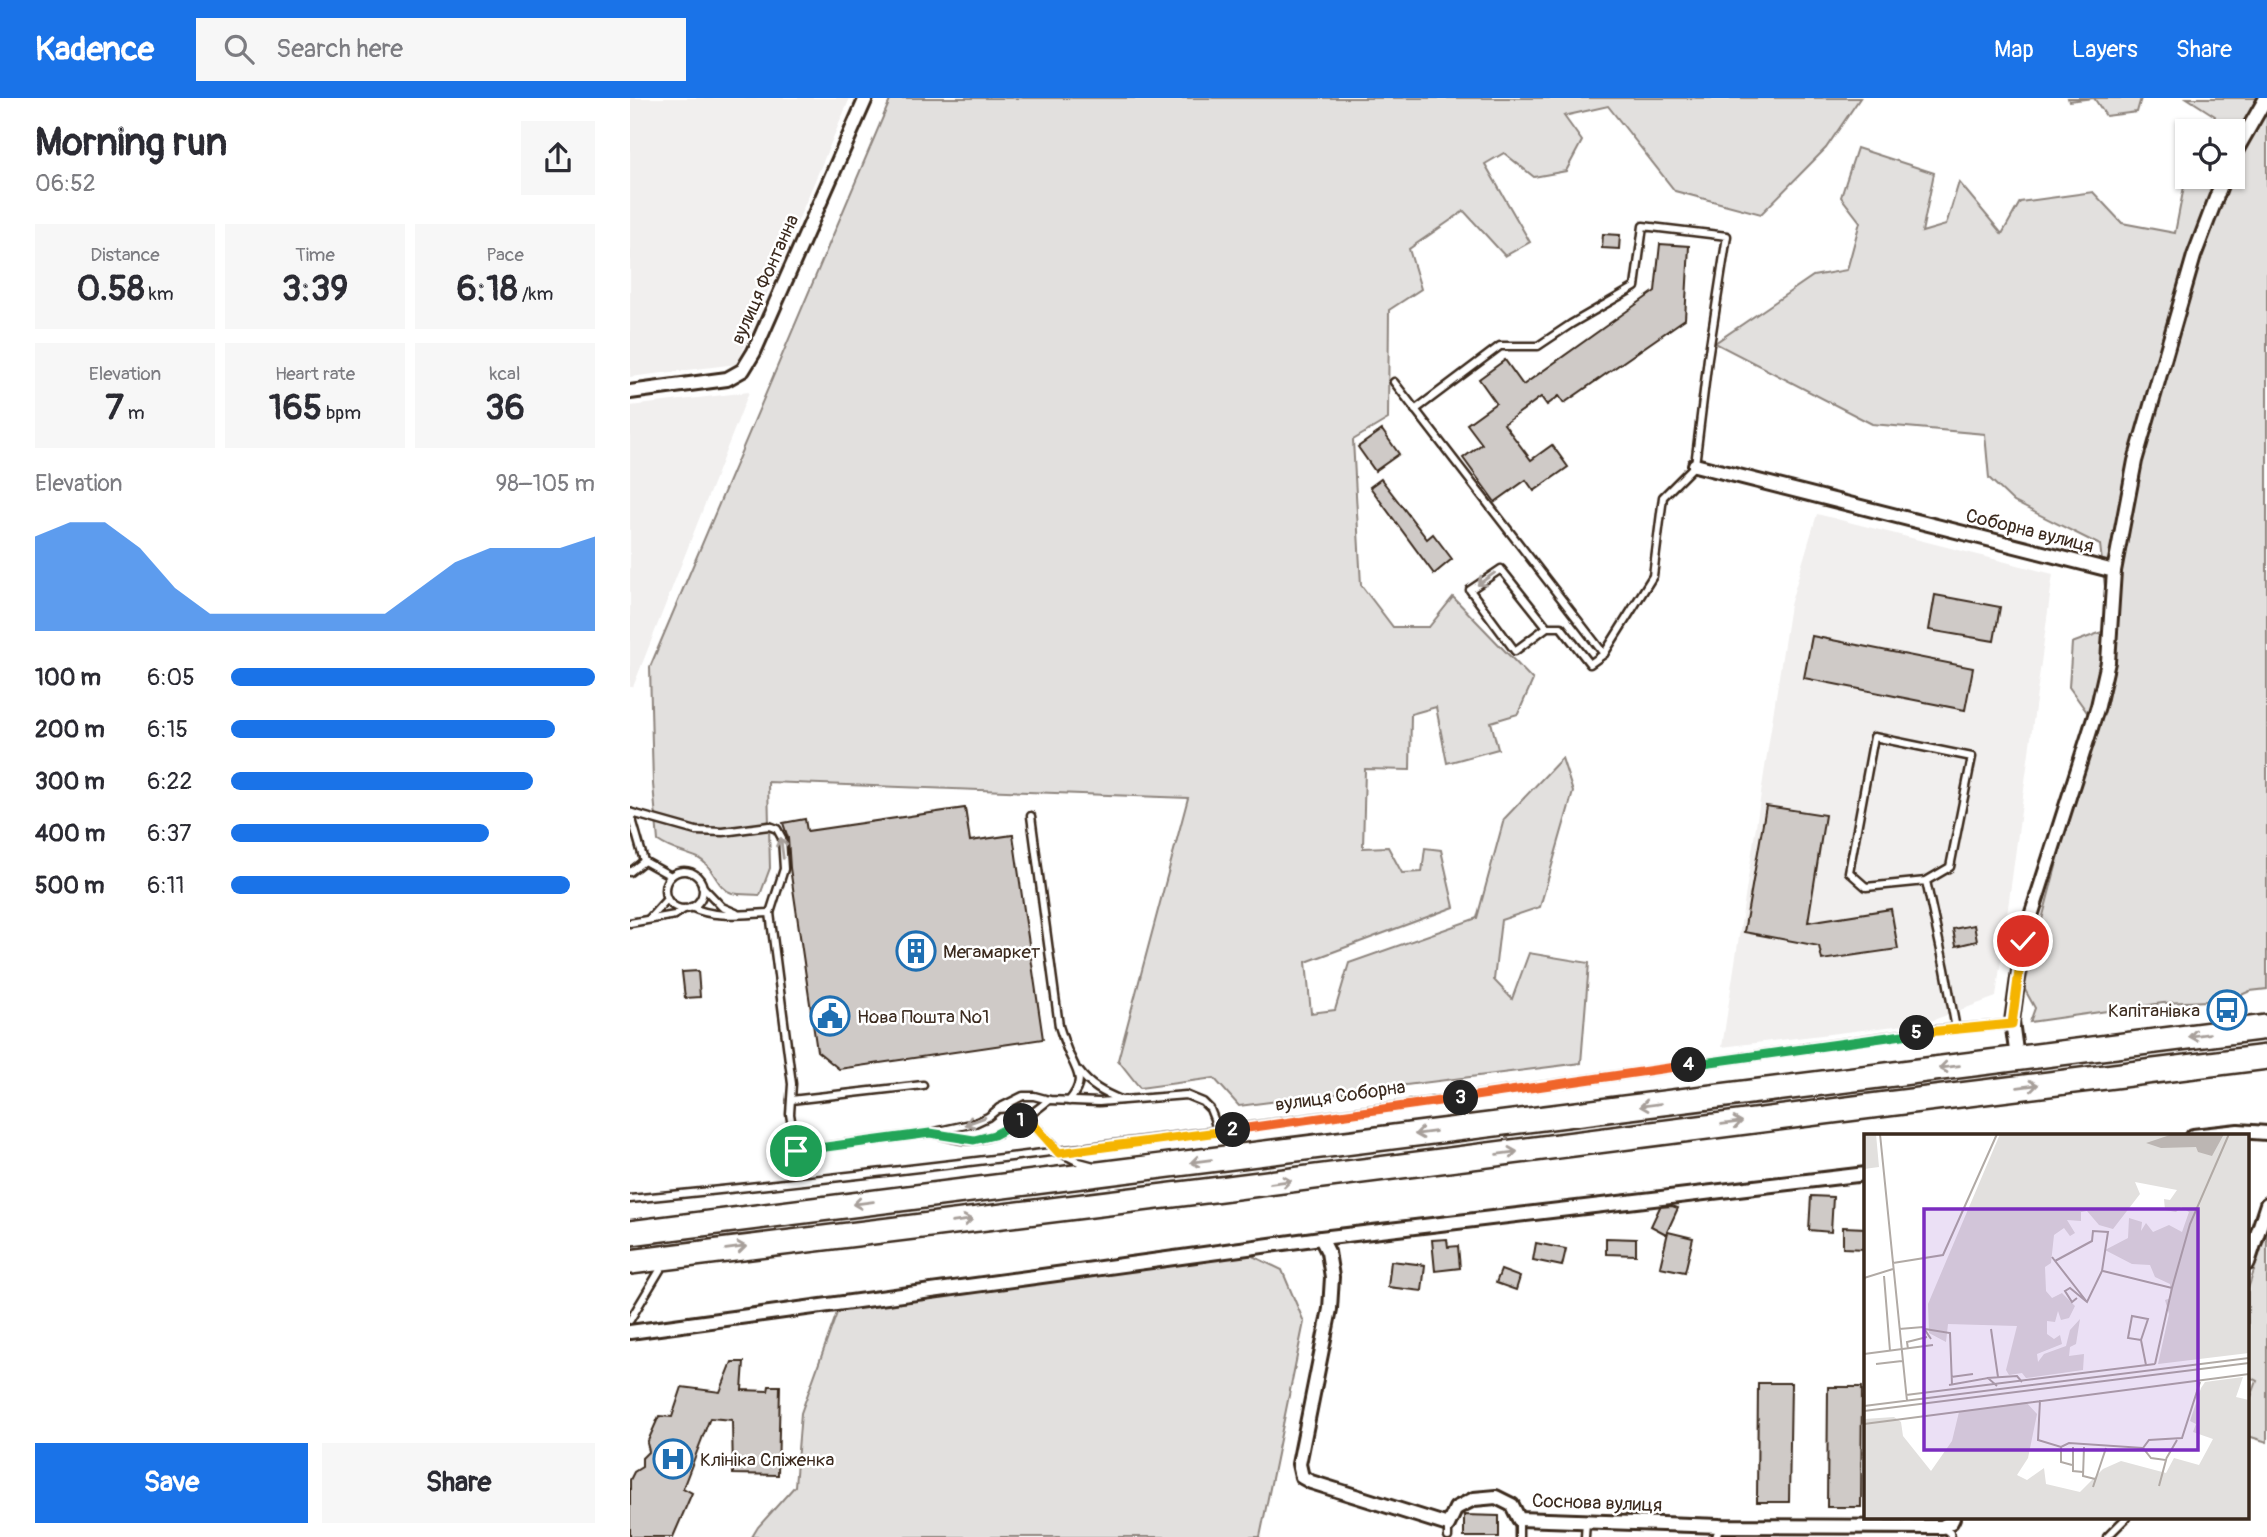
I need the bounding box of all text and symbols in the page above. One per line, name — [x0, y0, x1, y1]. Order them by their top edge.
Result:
search box — [196, 18, 686, 81]
text: Kadence — [35, 29, 154, 70]
icon: search — [220, 30, 258, 68]
text: Search here — [276, 33, 403, 65]
text: Map — [1994, 35, 2034, 64]
text: Layers — [2072, 35, 2138, 64]
text: Share — [2176, 35, 2232, 64]
text: Morning run — [35, 119, 227, 167]
map controls — [2175, 119, 2245, 189]
button: locate — [2175, 119, 2245, 189]
button: share — [521, 121, 595, 195]
text: 06:52 — [35, 169, 96, 198]
street label: вулиця Фонтанна — [726, 211, 804, 348]
text: Distance — [90, 243, 160, 267]
text: Time — [295, 243, 335, 267]
text: Pace — [486, 243, 524, 267]
text: 0.58 — [76, 267, 145, 311]
text: 3:39 — [282, 267, 348, 311]
text: 6:18 — [457, 267, 518, 311]
text: km — [145, 282, 174, 306]
text: /km — [518, 282, 553, 306]
text: Elevation — [89, 362, 161, 386]
text: Heart rate — [275, 362, 355, 386]
text: kcal — [490, 362, 520, 386]
text: 7 — [105, 386, 124, 430]
text: 165 — [269, 386, 322, 430]
text: 36 — [485, 386, 525, 430]
text: m — [124, 401, 145, 425]
text: bpm — [322, 401, 361, 425]
text: Elevation — [35, 469, 123, 498]
text: 98–105 m — [495, 469, 595, 498]
street label: Соборна вулиця — [1963, 503, 2096, 558]
one-way arrow — [1477, 572, 1496, 586]
text: 100 m — [35, 663, 101, 692]
text: 6:05 — [147, 663, 195, 692]
text: 200 m — [35, 715, 105, 744]
text: 6:15 — [147, 715, 188, 744]
text: 300 m — [35, 767, 105, 796]
text: 6:22 — [147, 767, 192, 796]
text: 400 m — [35, 819, 105, 848]
text: 6:37 — [147, 819, 192, 848]
one-way arrow — [775, 837, 788, 860]
text: 500 m — [35, 871, 104, 900]
text: 6:11 — [147, 871, 185, 900]
pin — [1993, 911, 2053, 971]
icon: check — [2004, 922, 2042, 960]
building icon: Мегамаркет — [895, 930, 937, 972]
place label: Мегамаркет — [943, 940, 1041, 964]
bus stop icon: Капітанівка — [2206, 989, 2248, 1031]
public building icon: Нова Пошта №1 — [809, 995, 851, 1037]
place label: Капітанівка — [2108, 999, 2200, 1023]
place label: Нова Пошта №1 — [857, 1005, 990, 1029]
pin: 5 — [1900, 1016, 1934, 1051]
text: 5 — [1911, 1020, 1922, 1044]
one-way arrow — [2188, 1029, 2211, 1042]
pin: 4 — [1672, 1048, 1706, 1082]
text: 4 — [1683, 1052, 1694, 1076]
one-way arrow — [1938, 1061, 1961, 1074]
street label: вулиця Соборна — [1274, 1075, 1407, 1117]
pin: 3 — [1444, 1080, 1478, 1116]
one-way arrow — [2016, 1080, 2039, 1093]
text: 3 — [1455, 1085, 1466, 1109]
one-way arrow — [1640, 1098, 1662, 1111]
pin: 1 — [1004, 1104, 1038, 1138]
text: 1 — [1017, 1108, 1024, 1132]
pin: 2 — [1216, 1112, 1250, 1148]
one-way arrow — [965, 1116, 987, 1128]
text: 2 — [1227, 1117, 1238, 1141]
one-way arrow — [1720, 1117, 1743, 1130]
pin — [766, 1121, 826, 1181]
one-way arrow — [1414, 1127, 1437, 1140]
icon: arrive — [777, 1132, 815, 1170]
inset map — [1864, 1134, 2249, 1520]
one-way arrow — [1495, 1146, 1518, 1159]
one-way arrow — [1190, 1155, 1213, 1168]
one-way arrow — [1269, 1175, 1292, 1188]
one-way arrow — [852, 1197, 875, 1210]
one-way arrow — [950, 1214, 973, 1227]
one-way arrow — [724, 1242, 747, 1255]
hospital icon: Клініка Спіженка — [652, 1438, 694, 1480]
button: Save — [35, 1443, 308, 1523]
button: Share — [322, 1443, 595, 1523]
place label: Клініка Спіженка — [700, 1448, 835, 1472]
street label: Соснова вулиця — [1531, 1489, 1663, 1517]

